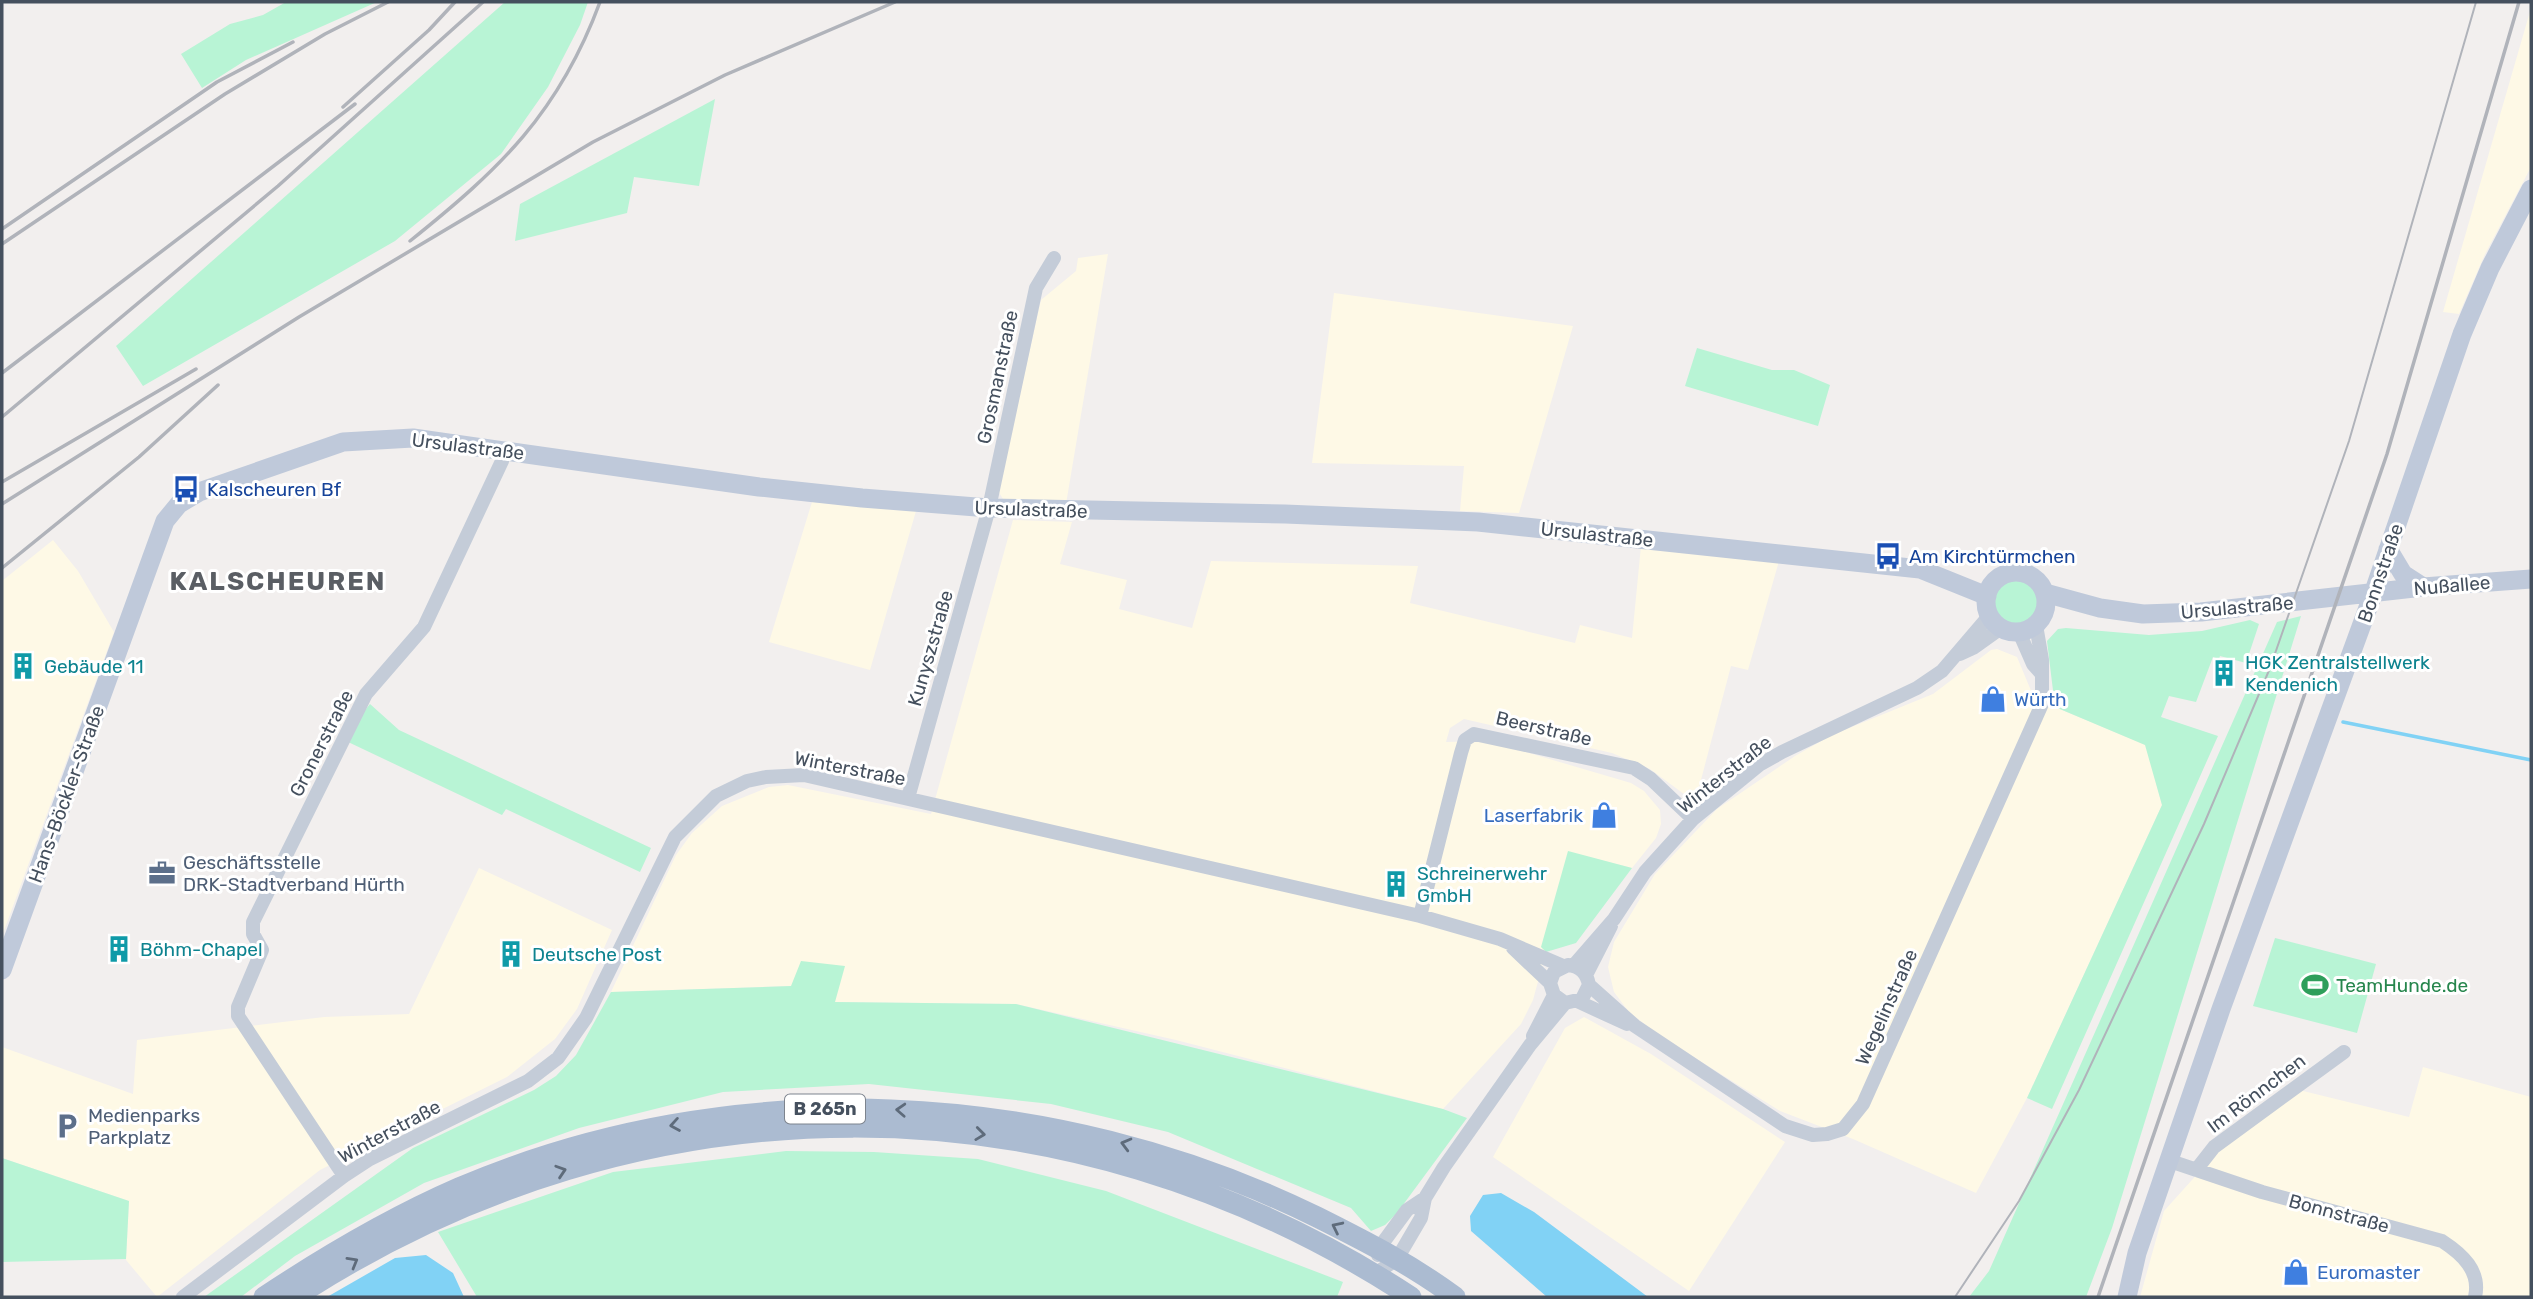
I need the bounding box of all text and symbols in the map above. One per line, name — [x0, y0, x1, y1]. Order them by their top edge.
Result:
street label: Grosmanstraße — [972, 308, 1023, 446]
street label: Ursulastraße — [410, 428, 526, 465]
bus stop icon: Kalscheuren Bf — [171, 474, 201, 504]
place label: Kalscheuren Bf — [207, 478, 342, 501]
street label: Ursulastraße — [974, 496, 1088, 523]
street label: Ursulastraße — [1539, 517, 1654, 552]
street label: Bonnstraße — [2353, 521, 2408, 626]
bus stop icon: Am Kirchtürmchen — [1873, 541, 1903, 571]
place label: Am Kirchtürmchen — [1909, 545, 2075, 568]
district label: KALSCHEUREN — [170, 566, 386, 597]
street label: Nußallee — [2413, 571, 2491, 600]
street label: Kunyszstraße — [903, 587, 958, 709]
street label: Ursulastraße — [2180, 591, 2294, 624]
building icon: Gebäude 11 — [8, 651, 38, 681]
place label: HGK Zentralstellwerk Kendenich — [2245, 651, 2430, 696]
place label: Gebäude 11 — [44, 655, 144, 678]
building icon: HGK Zentralstellwerk Kendenich — [2209, 658, 2239, 688]
shop icon: Würth — [1978, 684, 2008, 714]
street label: Gronerstraße — [285, 686, 358, 800]
place label: Würth — [2014, 688, 2067, 711]
street label: Hans-Böckler-Straße — [24, 702, 109, 886]
street label: Beerstraße — [1494, 706, 1594, 751]
street label: Winterstraße — [1673, 731, 1776, 818]
street label: Winterstraße — [792, 746, 908, 791]
shop icon: Laserfabrik — [1589, 800, 1619, 830]
place label: Laserfabrik — [1484, 804, 1583, 827]
place label: Geschäftsstelle DRK-Stadtverband Hürth — [183, 851, 405, 896]
office icon: Geschäftsstelle DRK-Stadtverband Hürth — [147, 858, 177, 888]
place label: Schreinerwehr GmbH — [1417, 862, 1548, 907]
building icon: Schreinerwehr GmbH — [1381, 869, 1411, 899]
building icon: Böhm-Chapel — [104, 934, 134, 964]
place label: Böhm-Chapel — [140, 938, 263, 961]
building icon: Deutsche Post — [496, 939, 526, 969]
place label: Deutsche Post — [532, 943, 662, 966]
street label: Wegelinstraße — [1851, 946, 1922, 1069]
sports icon: TeamHunde.de — [2300, 970, 2330, 1000]
place label: TeamHunde.de — [2336, 974, 2468, 997]
street label: Im Rönnchen — [2203, 1049, 2310, 1138]
road number: B 265n — [785, 1094, 865, 1124]
street label: Winterstraße — [334, 1095, 445, 1168]
one-way arrow — [896, 1103, 907, 1118]
place label: Medienparks Parkplatz — [88, 1104, 200, 1149]
parking icon: Medienparks Parkplatz — [52, 1111, 82, 1141]
one-way arrow — [669, 1117, 681, 1132]
one-way arrow — [974, 1127, 985, 1142]
one-way arrow — [1120, 1138, 1132, 1152]
one-way arrow — [554, 1165, 567, 1179]
street label: Bonnstraße — [2286, 1189, 2392, 1238]
one-way arrow — [1332, 1222, 1344, 1236]
one-way arrow — [346, 1257, 358, 1270]
shop icon: Euromaster — [2281, 1257, 2311, 1287]
place label: Euromaster — [2317, 1261, 2421, 1284]

